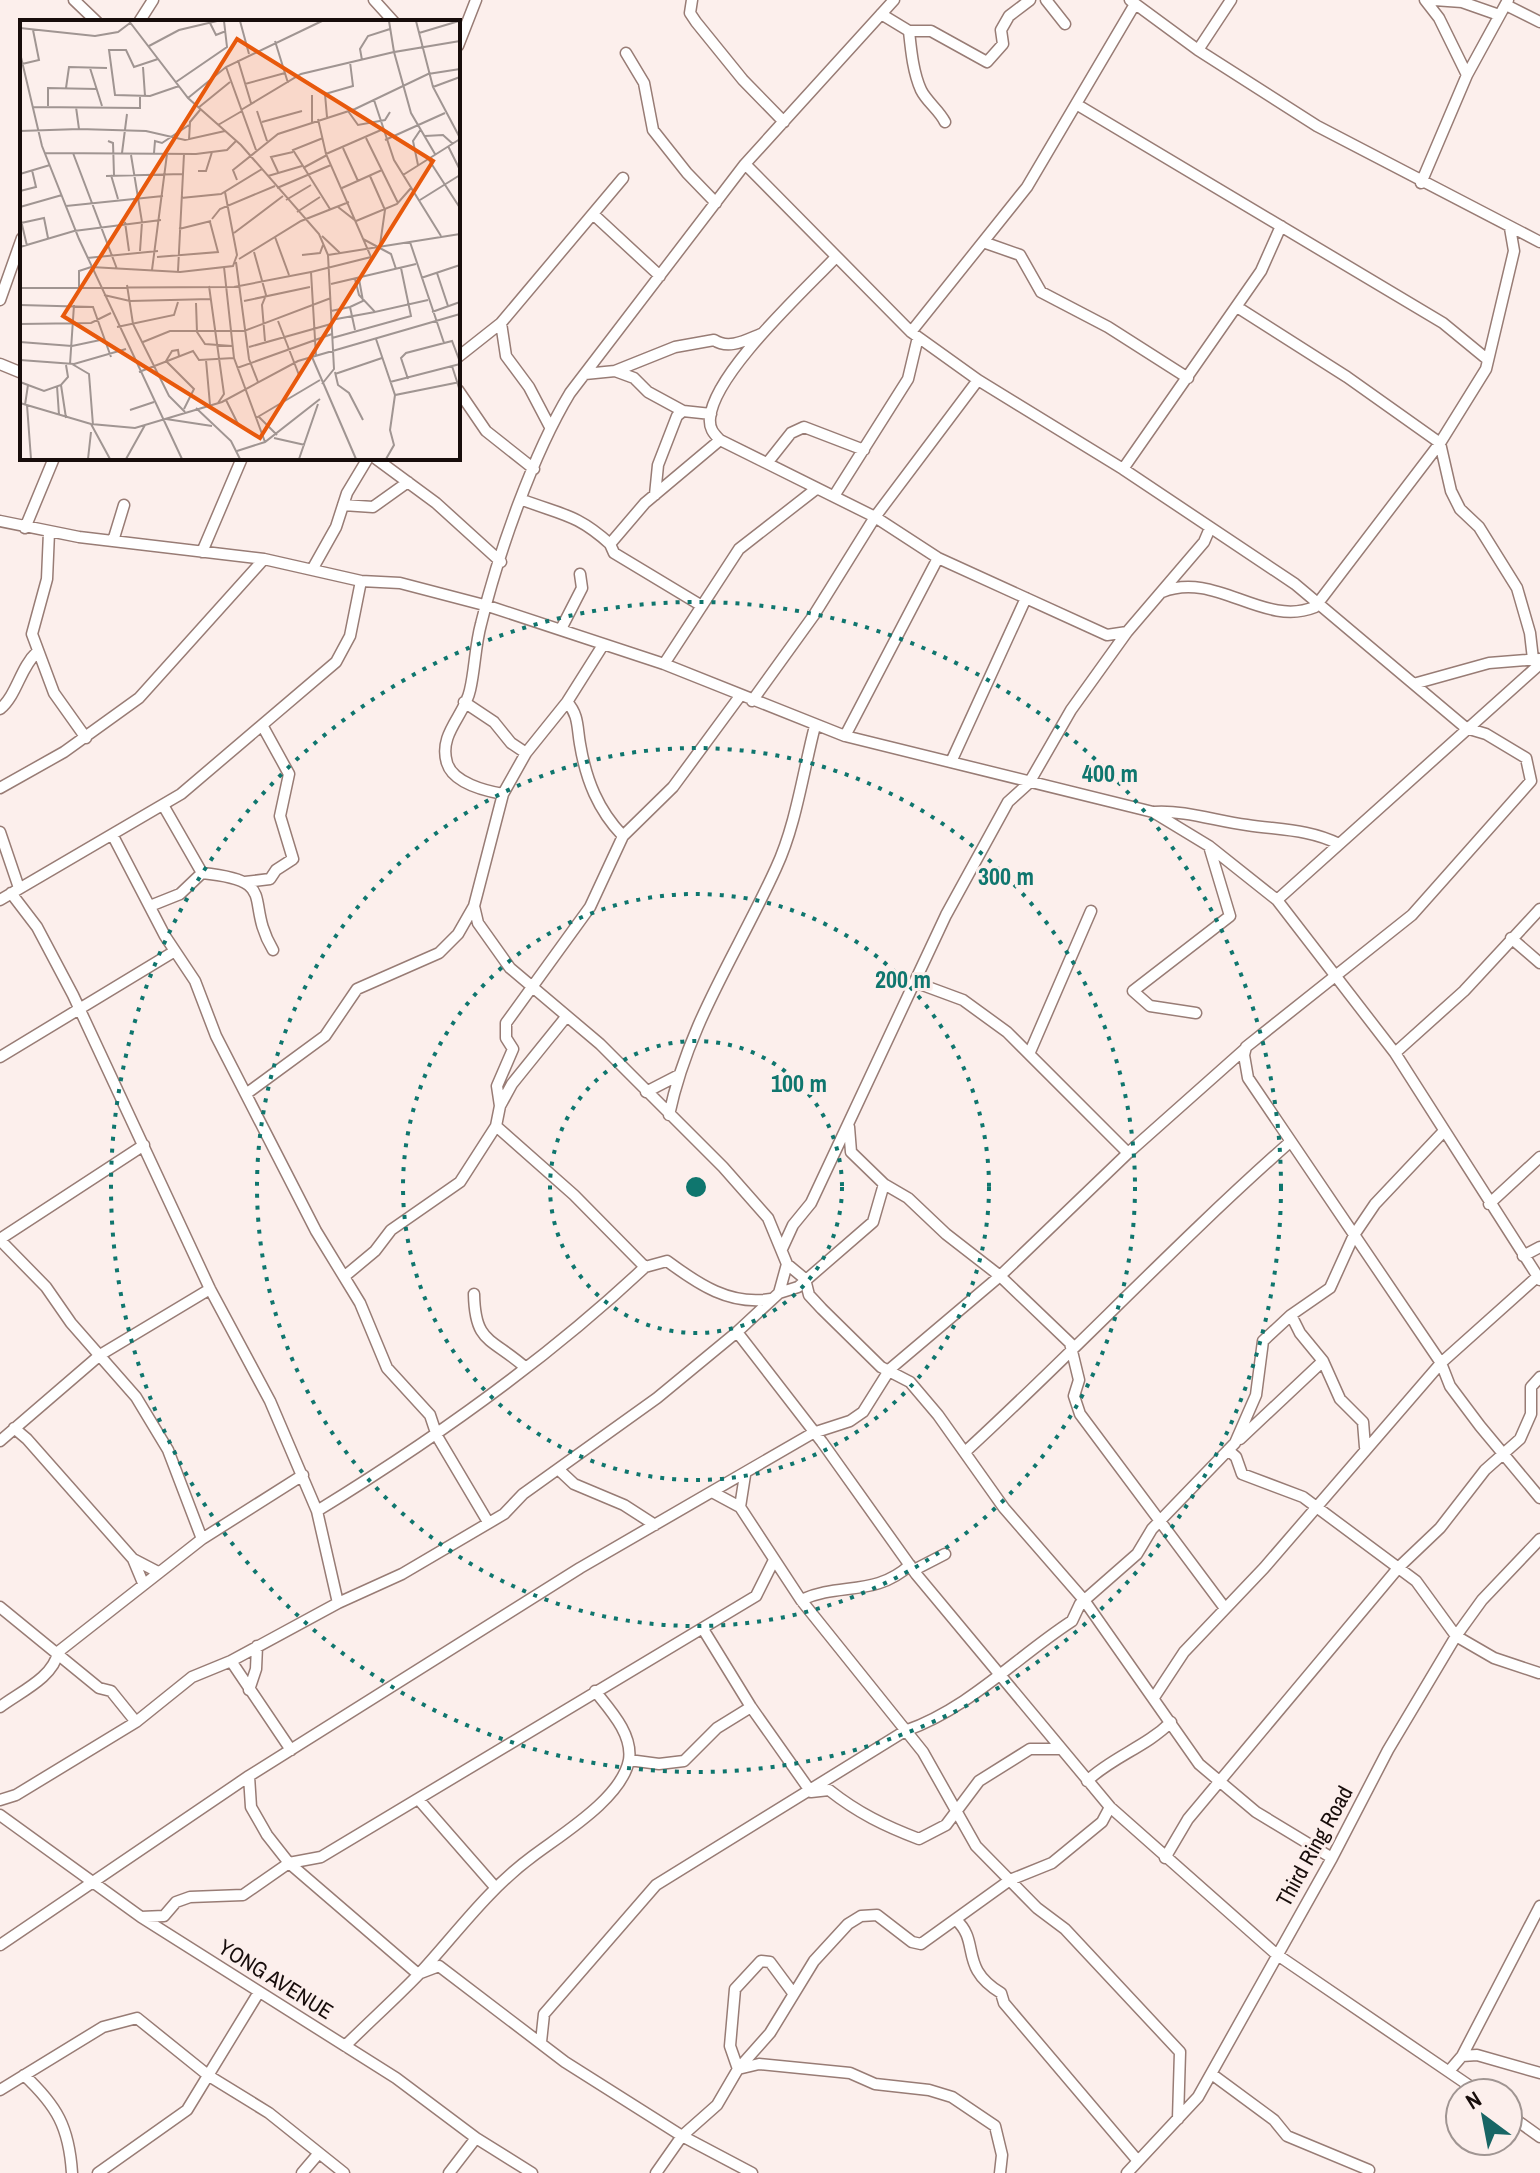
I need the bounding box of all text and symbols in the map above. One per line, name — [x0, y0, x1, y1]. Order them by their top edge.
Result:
inset map — [20, 20, 460, 460]
text: 400 m — [1082, 757, 1138, 789]
text: 300 m — [978, 860, 1034, 892]
text: 200 m — [875, 963, 931, 995]
text: 100 m — [771, 1067, 827, 1099]
centre of rings — [682, 1173, 710, 1201]
street label: Third Ring Road — [1269, 1780, 1359, 1912]
street label: YONG AVENUE — [213, 1932, 339, 2026]
north arrow — [1444, 2077, 1524, 2157]
text: N — [1460, 2084, 1487, 2116]

